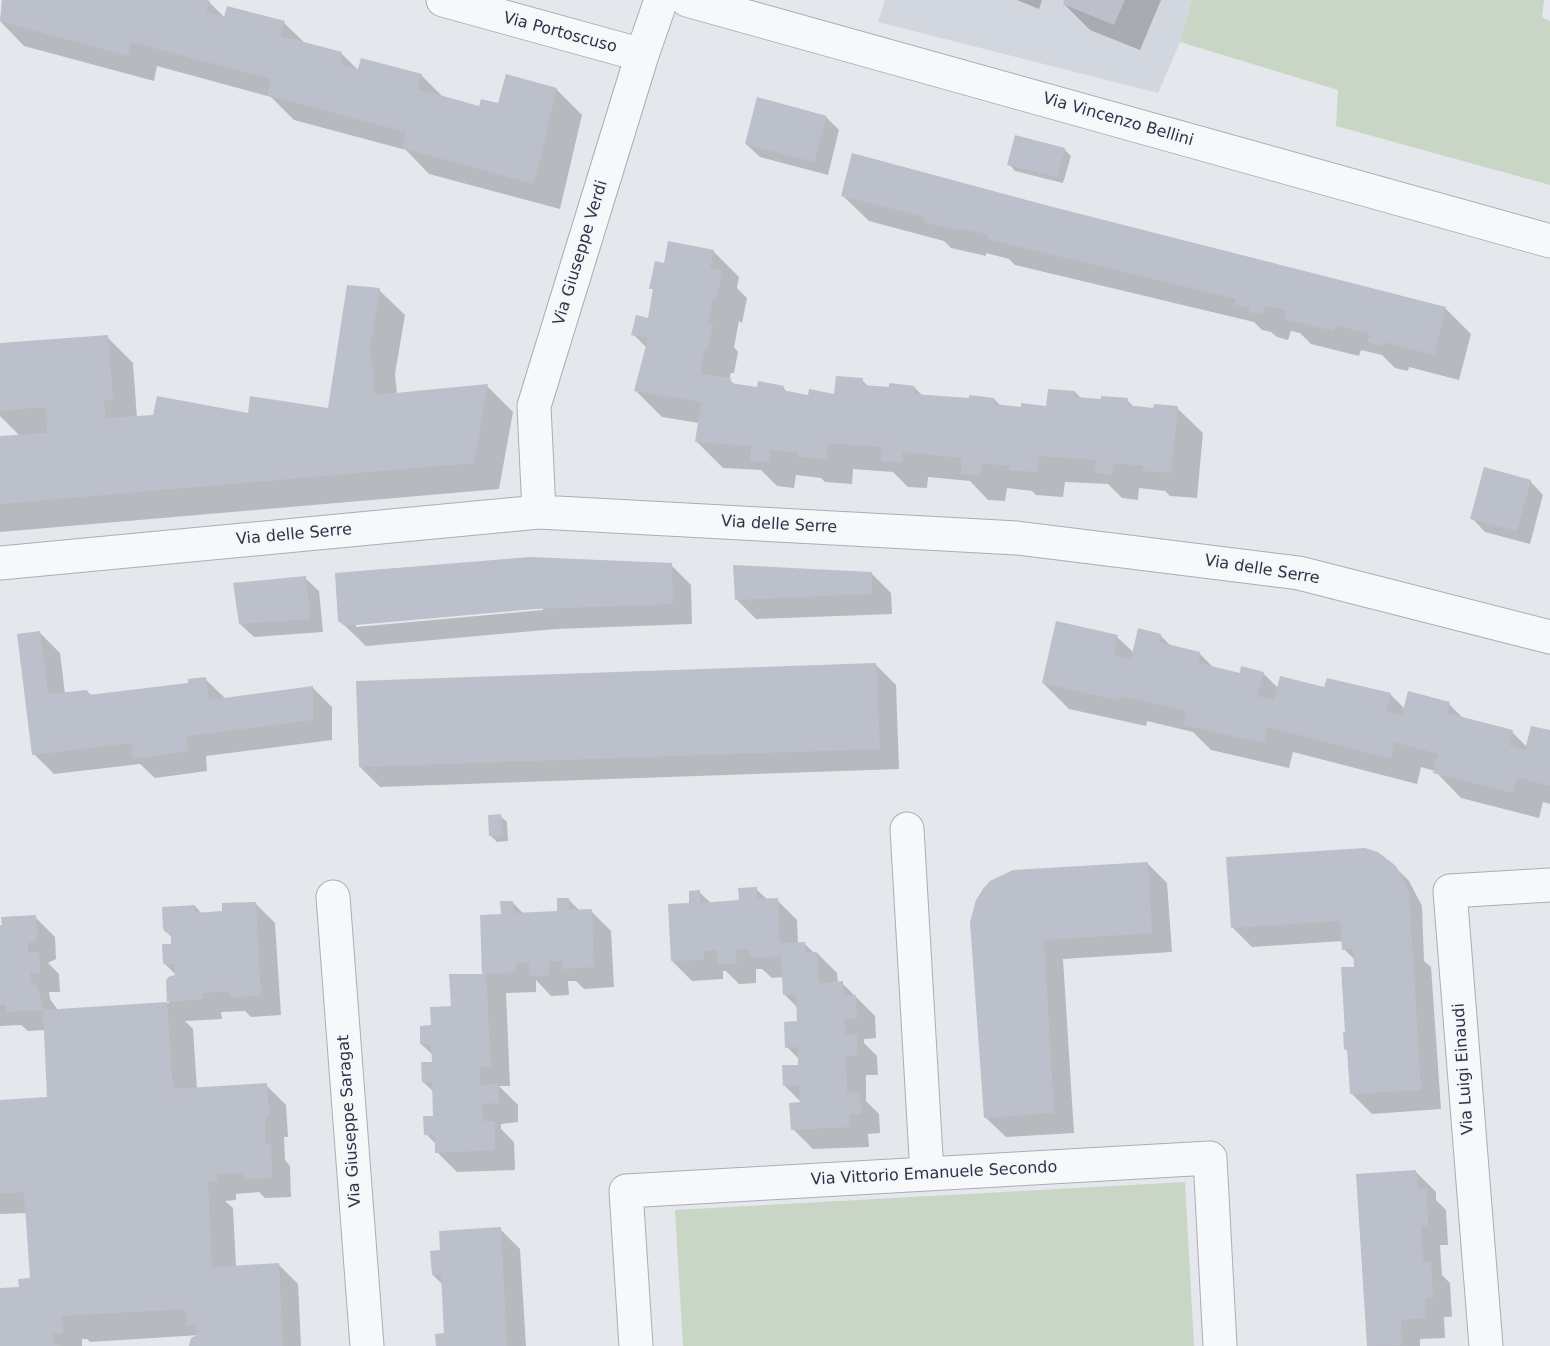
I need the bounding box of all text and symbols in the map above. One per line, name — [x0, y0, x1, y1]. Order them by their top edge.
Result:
street label: Via Portoscuso — [501, 9, 619, 57]
street label: Via Vincenzo Bellini — [1040, 89, 1196, 151]
street label: Via Giuseppe Verdi — [550, 178, 612, 328]
street label: Via delle Serre — [721, 512, 837, 538]
street label: Via delle Serre — [235, 520, 353, 550]
street label: Via delle Serre — [1203, 551, 1321, 589]
street label: Via Luigi Einaudi — [1450, 1002, 1478, 1136]
street label: Via Giuseppe Saragat — [334, 1034, 366, 1208]
street label: Via Vittorio Emanuele Secondo — [810, 1158, 1058, 1190]

